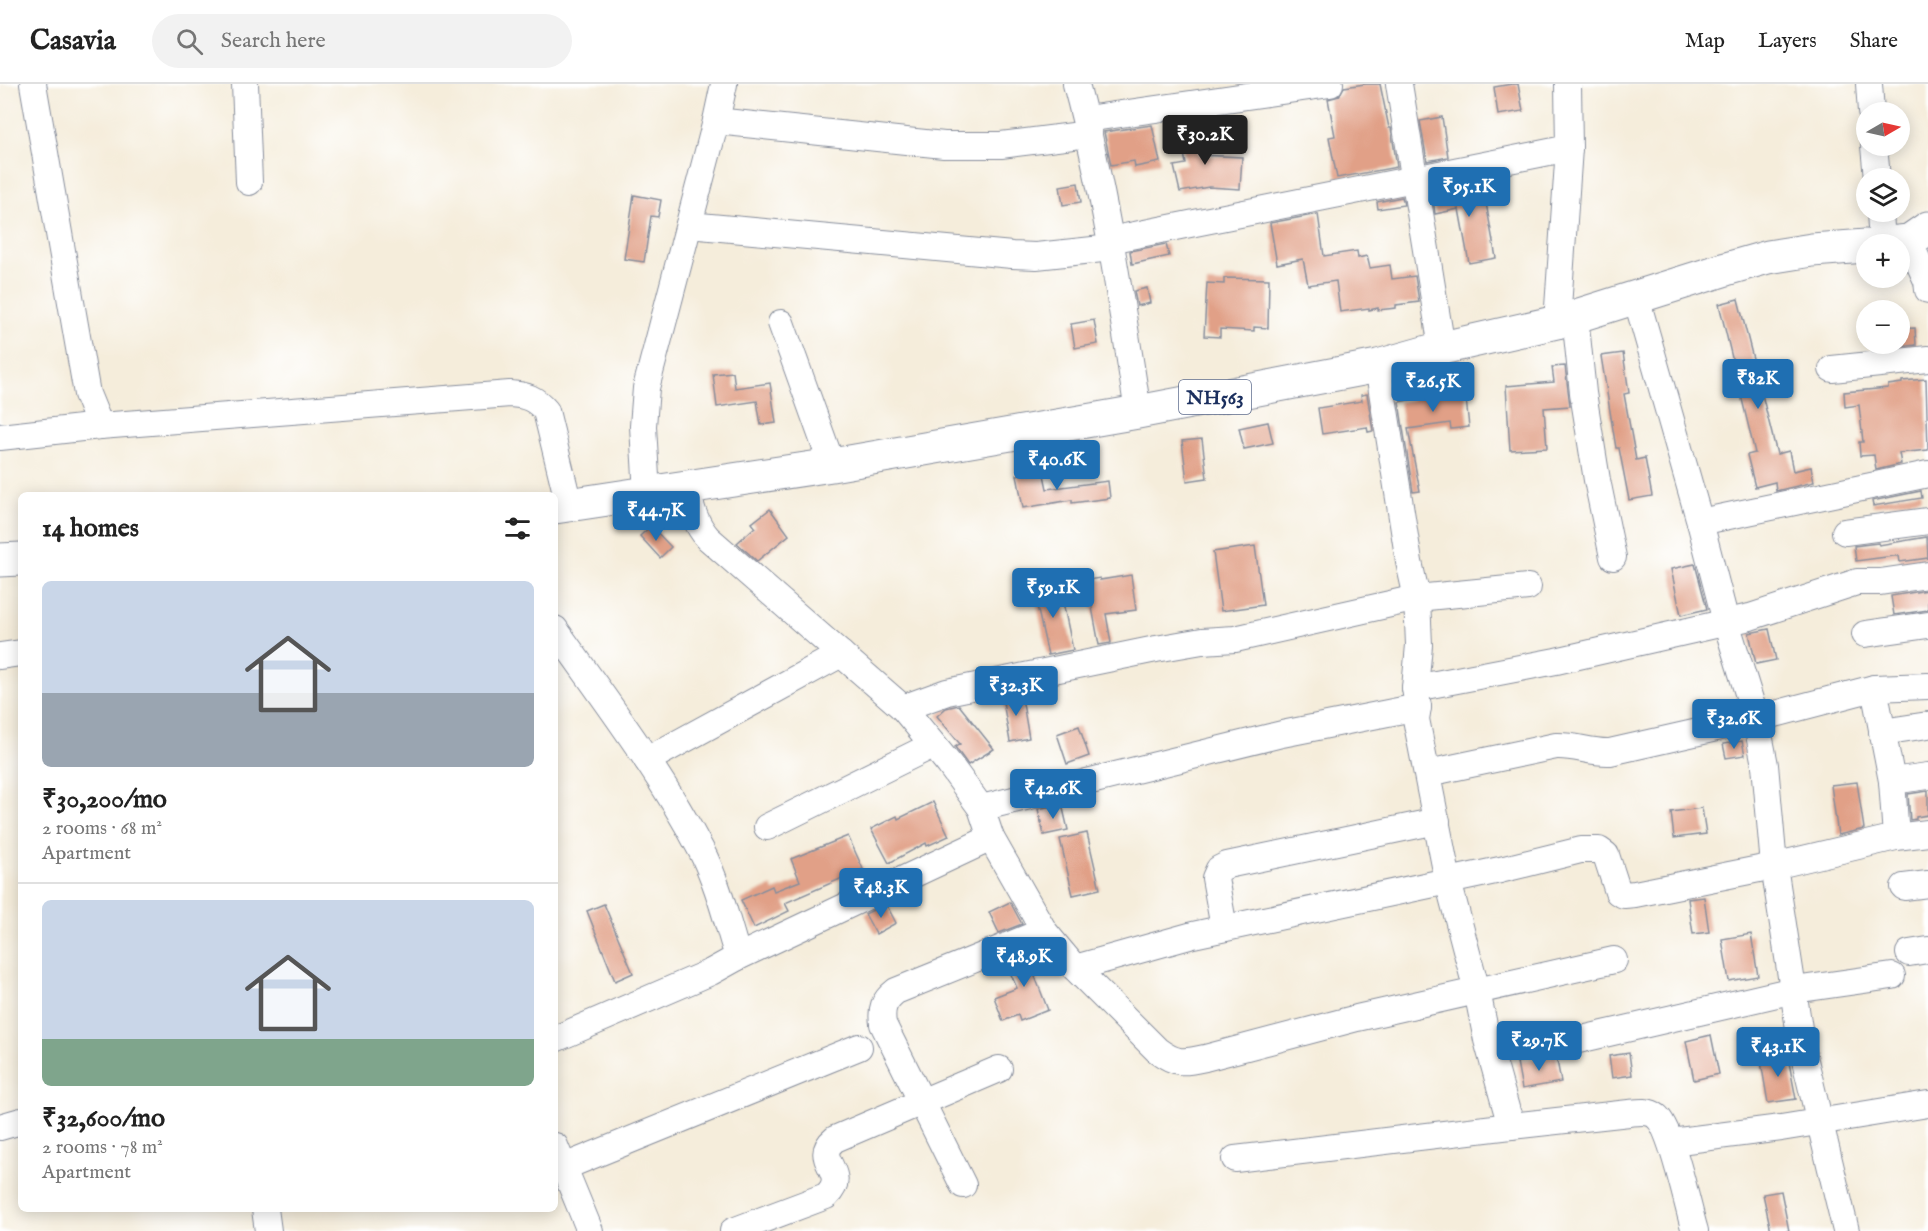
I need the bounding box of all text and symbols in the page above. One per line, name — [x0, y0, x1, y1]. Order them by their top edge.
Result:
search box — [152, 14, 572, 68]
text: Casavia — [30, 24, 116, 59]
icon: search — [173, 25, 206, 58]
text: Search here — [221, 27, 326, 55]
text: Map — [1685, 28, 1725, 55]
text: Layers — [1758, 28, 1817, 55]
text: Share — [1850, 28, 1898, 55]
north arrow — [1856, 102, 1910, 156]
map controls — [1856, 102, 1910, 354]
pin: ₹30.2K — [1156, 115, 1254, 166]
text: ₹30.2K — [1177, 122, 1233, 147]
pin: ₹95.1K — [1420, 167, 1518, 218]
button: layers — [1856, 168, 1910, 222]
text: ₹95.1K — [1442, 174, 1496, 199]
button: + — [1856, 234, 1910, 288]
button: − — [1856, 300, 1910, 354]
pin: ₹82K — [1722, 359, 1794, 410]
pin: ₹26.5K — [1384, 362, 1482, 413]
text: ₹82K — [1736, 366, 1780, 391]
text: ₹26.5K — [1405, 369, 1461, 394]
road number: NH563 — [1179, 380, 1251, 414]
pin: ₹40.6K — [1008, 440, 1106, 491]
text: ₹40.6K — [1028, 447, 1086, 472]
pin: ₹44.7K — [607, 491, 705, 542]
text: ₹44.7K — [627, 498, 685, 523]
text: 14 homes — [42, 512, 139, 545]
icon: filters — [501, 512, 534, 545]
pin: ₹59.1K — [1004, 568, 1102, 619]
text: ₹59.1K — [1026, 575, 1080, 600]
icon: home — [234, 620, 342, 728]
pin: ₹32.3K — [967, 666, 1065, 717]
text: ₹32.3K — [989, 673, 1043, 698]
pin: ₹32.6K — [1685, 699, 1783, 750]
text: ₹32.6K — [1706, 706, 1762, 731]
pin: ₹42.6K — [1004, 769, 1102, 820]
text: ₹42.6K — [1024, 776, 1082, 801]
text: ₹30,200/mo — [42, 783, 167, 816]
text: 2 rooms · 68 m² — [42, 816, 162, 841]
text: Apartment — [42, 841, 131, 866]
pin: ₹48.3K — [832, 868, 930, 919]
text: ₹48.3K — [853, 875, 909, 900]
pin: ₹48.9K — [975, 937, 1073, 988]
icon: home — [234, 939, 342, 1047]
text: ₹48.9K — [996, 944, 1052, 969]
pin: ₹29.7K — [1490, 1021, 1588, 1072]
pin: ₹43.1K — [1729, 1027, 1827, 1078]
text: ₹29.7K — [1511, 1028, 1567, 1053]
text: ₹43.1K — [1751, 1034, 1805, 1059]
text: ₹32,600/mo — [42, 1102, 165, 1135]
text: 2 rooms · 78 m² — [42, 1135, 163, 1160]
text: Apartment — [42, 1160, 131, 1185]

